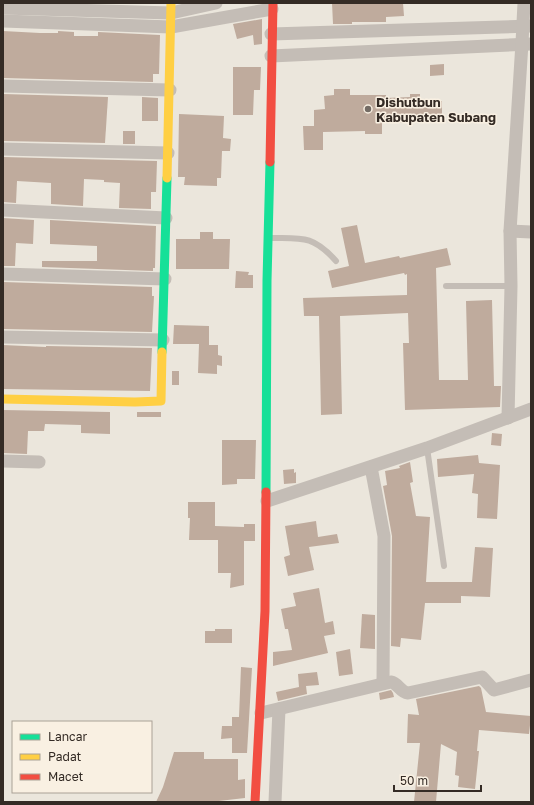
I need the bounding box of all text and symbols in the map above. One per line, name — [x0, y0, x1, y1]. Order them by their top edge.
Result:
place label: Dishutbun Kabupaten Subang — [376, 94, 496, 125]
marker: Dishutbun Kabupaten Subang — [363, 104, 373, 114]
legend — [12, 721, 152, 793]
text: Lancar — [48, 729, 87, 744]
text: Padat — [48, 749, 82, 764]
scale bar — [394, 767, 481, 793]
text: Macet — [48, 769, 84, 784]
text: 50 m — [400, 773, 428, 788]

